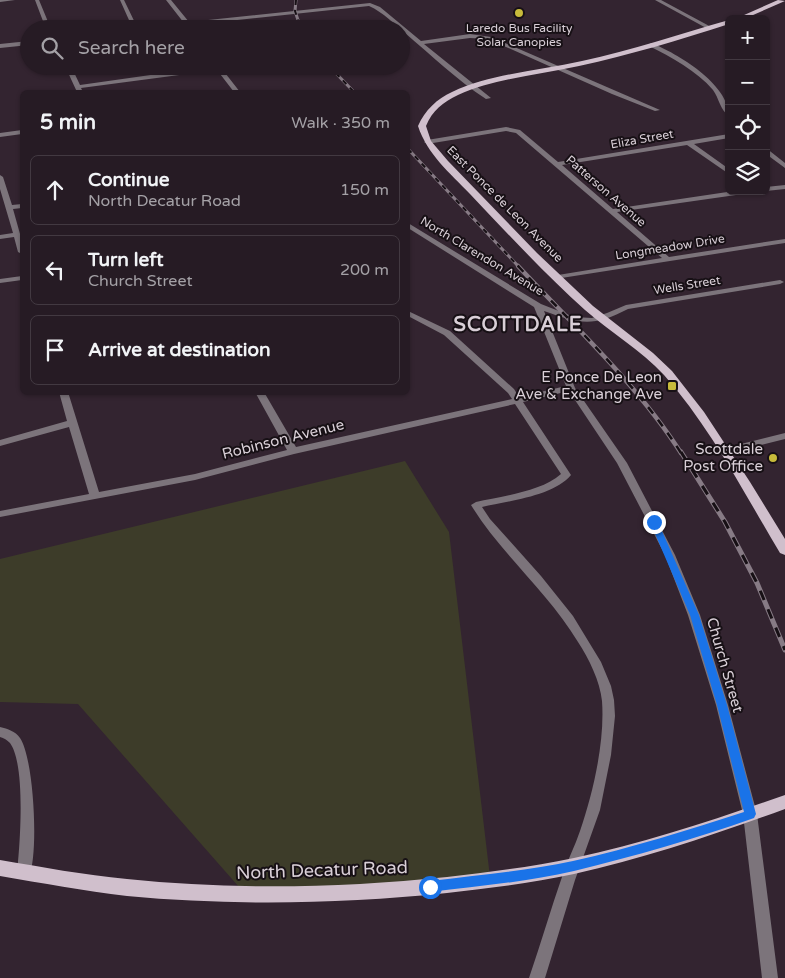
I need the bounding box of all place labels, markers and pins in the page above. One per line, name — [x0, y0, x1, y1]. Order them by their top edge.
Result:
marker: Laredo Bus Facility Solar Canopies — [513, 7, 525, 19]
place label: Laredo Bus Facility Solar Canopies — [466, 21, 573, 49]
place label: E Ponce De Leon Ave & Exchange Ave — [515, 368, 662, 403]
marker: E Ponce De Leon Ave & Exchange Ave — [666, 380, 678, 392]
place label: Scottdale Post Office — [683, 440, 763, 475]
marker: Scottdale Post Office — [767, 452, 779, 464]

